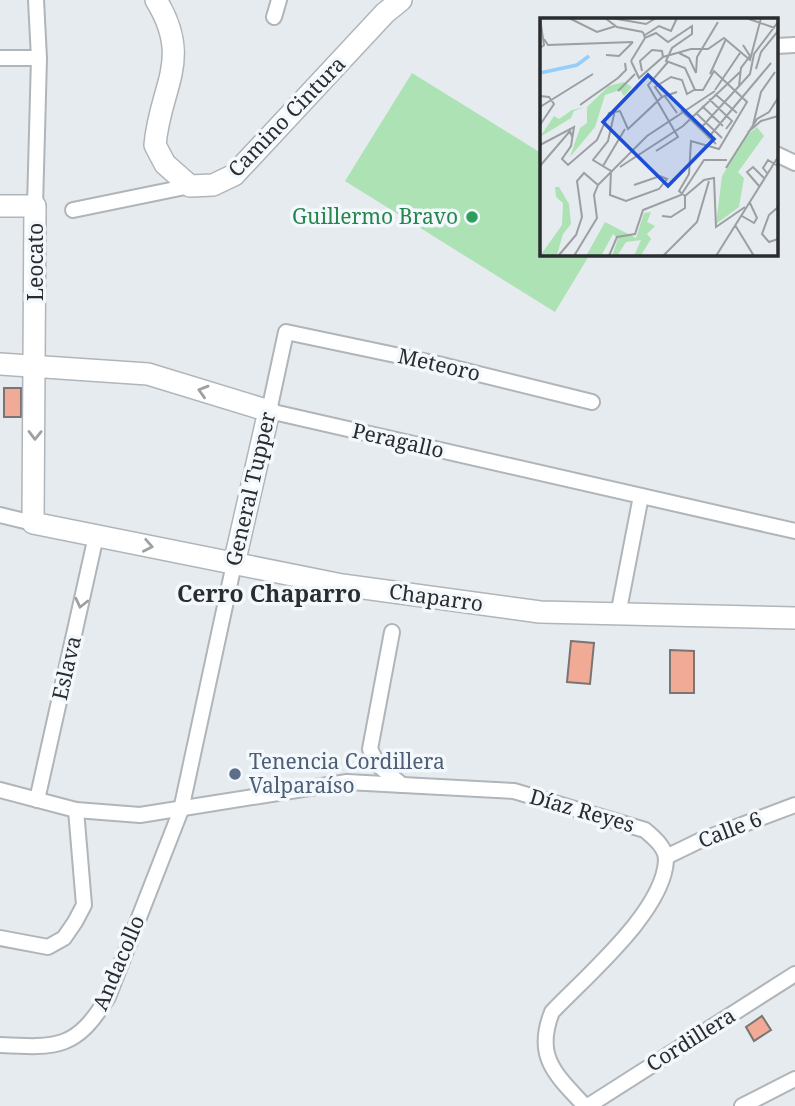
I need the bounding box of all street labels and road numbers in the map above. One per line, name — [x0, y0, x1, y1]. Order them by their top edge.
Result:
street label: Camino Cintura — [221, 50, 351, 183]
street label: Leocato — [21, 223, 49, 301]
street label: Meteoro — [395, 341, 483, 387]
street label: General Tupper — [219, 409, 281, 569]
street label: Peragallo — [350, 416, 447, 464]
street label: Chaparro — [387, 577, 485, 617]
street label: Eslava — [45, 633, 87, 703]
street label: Díaz Reyes — [527, 782, 638, 838]
street label: Calle 6 — [694, 804, 766, 854]
street label: Andacollo — [86, 911, 151, 1014]
street label: Cordillera — [641, 1001, 740, 1078]

